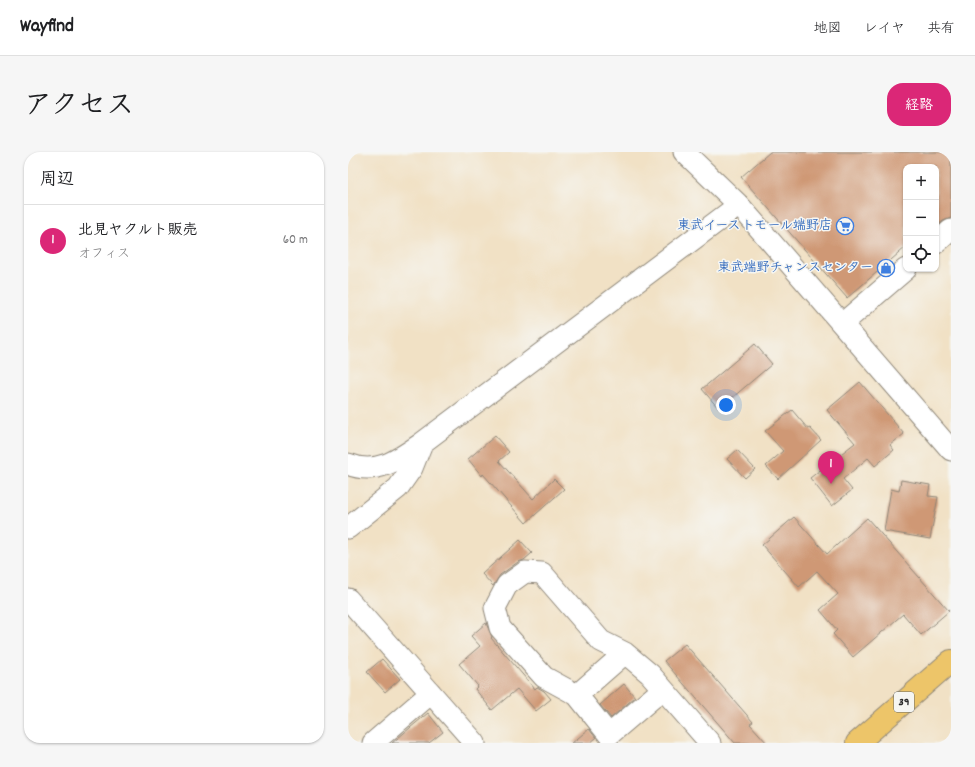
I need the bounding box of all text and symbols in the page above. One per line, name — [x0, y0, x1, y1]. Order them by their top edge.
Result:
text: Wayfind — [20, 14, 74, 41]
text: 地図 — [814, 19, 842, 39]
text: レイヤ — [864, 19, 905, 39]
text: 共有 — [927, 19, 955, 39]
button: 経路 — [887, 83, 951, 126]
text: アクセス — [24, 88, 134, 128]
map controls — [903, 164, 939, 272]
button: + — [903, 164, 939, 200]
text: 周辺 — [40, 169, 74, 193]
button: − — [903, 200, 939, 236]
supermarket icon: 東武イーストモール端野店 — [835, 216, 855, 236]
place label: 東武イーストモール端野店 — [677, 217, 832, 236]
text: 北見ヤクルト販売 — [78, 220, 197, 242]
text: 1 — [52, 231, 54, 250]
text: 60 m — [283, 231, 308, 250]
button: locate — [903, 236, 939, 272]
text: オフィス — [78, 245, 130, 264]
shop icon: 東武端野チャンスセンター — [876, 258, 896, 278]
place label: 東武端野チャンスセンター — [718, 259, 873, 278]
your location — [716, 395, 736, 415]
pin: 1 — [818, 451, 844, 484]
road number: 39 — [894, 692, 914, 712]

